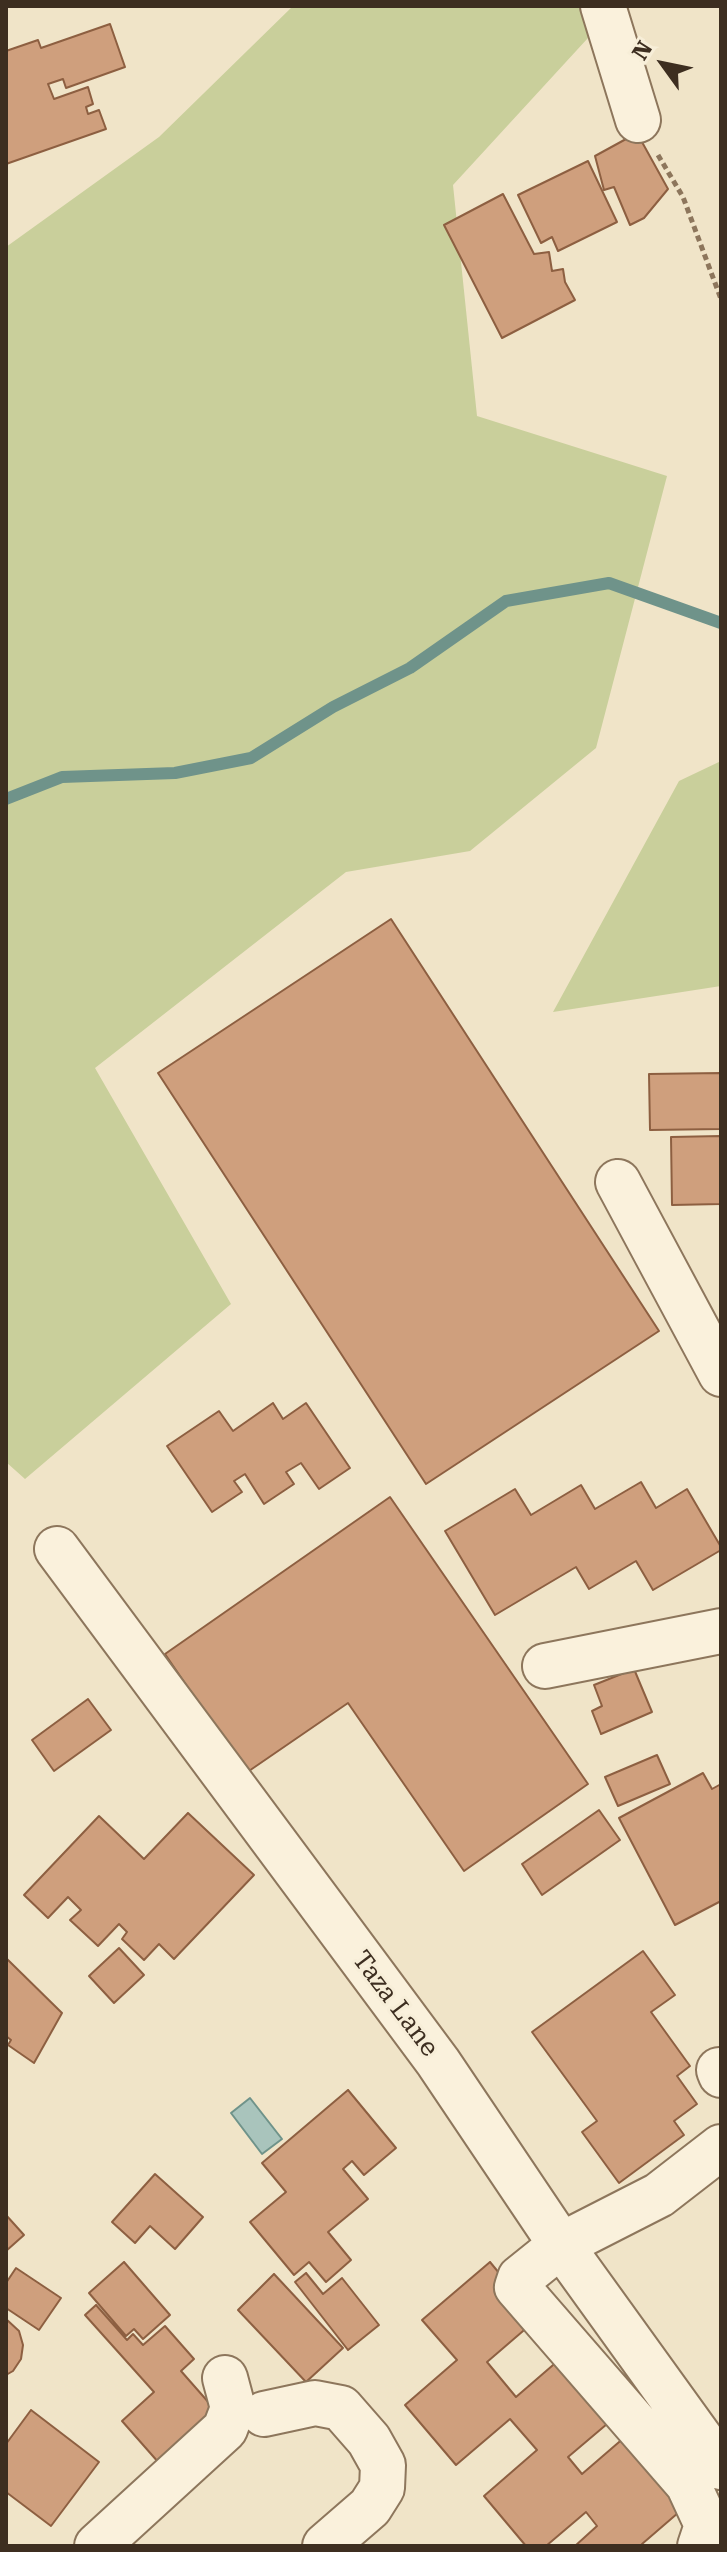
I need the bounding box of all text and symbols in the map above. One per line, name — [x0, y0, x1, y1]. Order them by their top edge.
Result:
north arrow — [623, 24, 703, 104]
text: N — [627, 37, 658, 65]
street label: Taza Lane — [345, 1945, 445, 2063]

